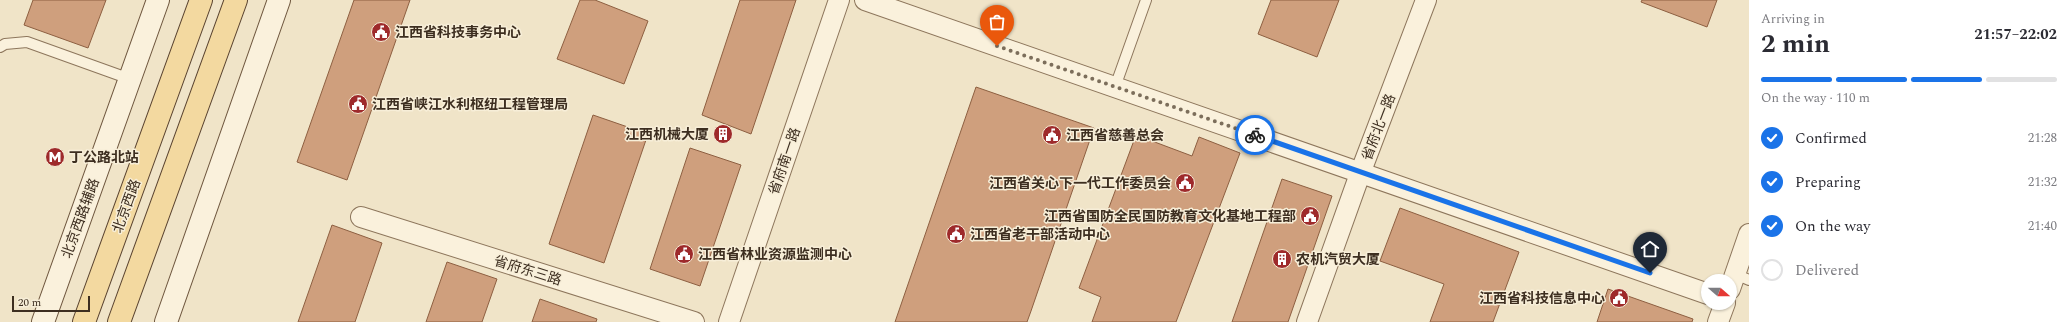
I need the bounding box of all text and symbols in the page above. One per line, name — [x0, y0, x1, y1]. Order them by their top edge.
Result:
pin — [980, 5, 1014, 46]
text: Arriving in — [1761, 9, 1825, 29]
icon: bag — [986, 11, 1008, 33]
public building icon: 江西省科技事务中心 — [370, 21, 392, 43]
place label: 江西省科技事务中心 — [395, 22, 521, 43]
text: 21:57–22:02 — [1974, 23, 2057, 46]
text: 2 min — [1761, 24, 1830, 64]
text: On the way · 110 m — [1761, 88, 1870, 108]
street label: 省府北一路 — [1356, 91, 1401, 164]
public building icon: 江西省峡江水利枢纽工程管理局 — [347, 93, 369, 115]
place label: 江西省峡江水利枢纽工程管理局 — [372, 94, 568, 115]
courier — [1235, 115, 1275, 155]
building icon: 江西机械大厦 — [712, 123, 734, 145]
place label: 江西机械大厦 — [625, 124, 709, 145]
public building icon: 江西省慈善总会 — [1041, 124, 1063, 146]
icon: bike — [1244, 124, 1266, 146]
street label: 省府南一路 — [763, 125, 806, 198]
place label: 江西省慈善总会 — [1066, 125, 1164, 146]
icon: check — [1761, 127, 1783, 149]
text: Confirmed — [1795, 127, 1867, 150]
text: 21:28 — [2028, 128, 2057, 148]
metro station icon: 丁公路北站 — [44, 146, 66, 168]
place label: 丁公路北站 — [69, 147, 139, 168]
icon: check — [1761, 171, 1783, 193]
text: Preparing — [1795, 171, 1861, 194]
public building icon: 江西省关心下一代工作委员会 — [1174, 172, 1196, 194]
text: 21:32 — [2028, 172, 2057, 192]
place label: 江西省关心下一代工作委员会 — [989, 173, 1171, 194]
street label: 北京西路辅路 — [56, 175, 105, 261]
street label: 北京西路 — [107, 176, 146, 236]
public building icon: 江西省国防全民国防教育文化基地工程部 — [1299, 205, 1321, 227]
place label: 江西省国防全民国防教育文化基地工程部 — [1044, 206, 1296, 227]
icon: check — [1761, 215, 1783, 237]
text: On the way — [1795, 215, 1870, 238]
text: 21:40 — [2028, 216, 2057, 236]
public building icon: 江西省老干部活动中心 — [945, 223, 967, 245]
place label: 江西省老干部活动中心 — [970, 224, 1110, 245]
pin — [1633, 232, 1667, 273]
icon: home — [1639, 238, 1661, 260]
public building icon: 江西省林业资源监测中心 — [673, 243, 695, 265]
place label: 江西省林业资源监测中心 — [698, 244, 852, 265]
building icon: 农机汽贸大厦 — [1271, 248, 1293, 270]
place label: 农机汽贸大厦 — [1296, 249, 1380, 270]
street label: 省府东三路 — [491, 250, 564, 291]
text: Delivered — [1795, 259, 1859, 282]
north arrow — [1701, 274, 1737, 310]
map controls — [1701, 274, 1737, 310]
public building icon: 江西省科技信息中心 — [1608, 287, 1630, 309]
place label: 江西省科技信息中心 — [1479, 288, 1605, 309]
scale bar — [12, 294, 90, 313]
text: 20 m — [18, 294, 41, 311]

